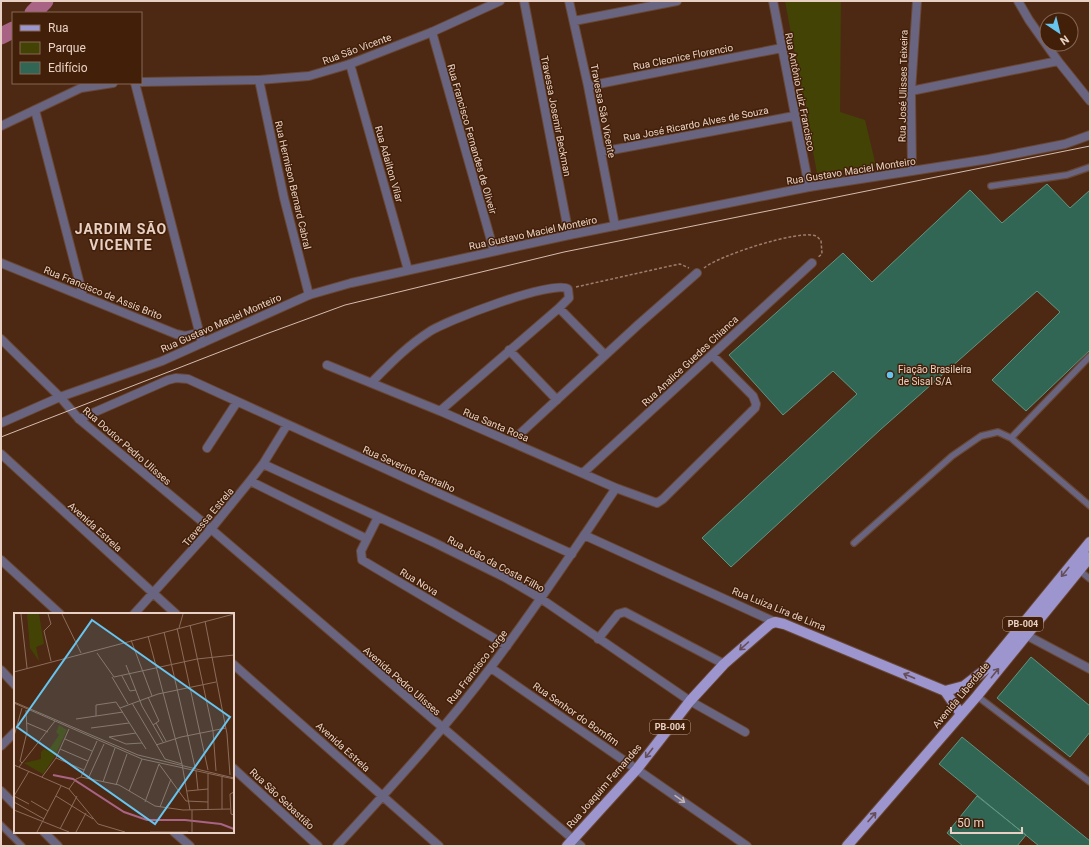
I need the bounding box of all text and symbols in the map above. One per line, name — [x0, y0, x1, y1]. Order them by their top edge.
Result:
legend — [12, 12, 142, 84]
north arrow — [1039, 12, 1079, 52]
text: Rua — [48, 21, 69, 35]
street label: Rua José Ulisses Teixeira — [897, 30, 909, 142]
street label: Rua São Vicente — [321, 31, 393, 67]
street label: Rua Antônio Luiz Francisco — [783, 32, 817, 152]
text: N — [1057, 32, 1071, 47]
text: Parque — [48, 41, 86, 55]
street label: Rua Cleonice Florencio — [632, 42, 734, 72]
street label: Travessa Josemir Beckman — [539, 55, 573, 177]
text: Edifício — [48, 61, 88, 75]
street label: Rua Francisco Fernandes de Oliveir — [445, 63, 499, 216]
street label: Travessa São Vicente — [588, 63, 618, 159]
street label: Rua José Ricardo Alves de Souza — [622, 104, 770, 144]
street label: Rua Hermison Bernard Cabral — [273, 120, 313, 250]
street label: Rua Adailton Vilar — [373, 125, 405, 204]
street label: Rua Gustavo Maciel Monteiro — [786, 155, 917, 187]
street label: Rua Gustavo Maciel Monteiro — [468, 214, 598, 252]
district label: JARDIM SÃO VICENTE — [75, 220, 167, 253]
street label: Rua Francisco de Assis Brito — [42, 264, 164, 322]
street label: Rua Gustavo Maciel Monteiro — [159, 291, 283, 355]
street label: Rua Analice Guedes Chianca — [640, 314, 740, 408]
place label: Fiação Brasileira de Sisal S/A — [898, 364, 972, 387]
marker: Fiação Brasileira de Sisal S/A — [885, 370, 895, 380]
street label: Rua Doutor Pedro Ulisses — [81, 405, 173, 487]
street label: Rua Santa Rosa — [462, 406, 530, 444]
street label: Rua Severino Ramalho — [361, 444, 457, 494]
street label: Travessa Estrela — [180, 485, 236, 549]
street label: Avenida Estrela — [66, 500, 124, 554]
street label: Rua João da Costa Filho — [446, 534, 547, 594]
street label: Rua Nova — [398, 566, 440, 598]
one-way arrow — [1061, 567, 1070, 578]
street label: Rua Luiza Lira de Lima — [731, 585, 827, 633]
inset map — [14, 613, 234, 833]
road number: PB-004 — [1003, 617, 1043, 631]
street label: Rua Francisco Jorge — [445, 628, 509, 706]
one-way arrow — [739, 641, 749, 650]
street label: Avenida Pedro Ulisses — [361, 644, 443, 718]
street label: Avenida Liberdade — [930, 660, 992, 730]
one-way arrow — [991, 668, 999, 679]
one-way arrow — [903, 671, 915, 679]
street label: Rua Senhor do Bomfim — [531, 680, 621, 748]
street label: Avenida Estrela — [314, 720, 372, 774]
road number: PB-004 — [650, 720, 690, 734]
street label: Rua Joaquim Fernandes — [564, 742, 644, 830]
one-way arrow — [645, 748, 653, 759]
street label: Rua São Sebastião — [248, 767, 316, 832]
one-way arrow — [675, 795, 686, 803]
scale bar — [951, 809, 1022, 835]
one-way arrow — [868, 811, 877, 822]
text: 50 m — [957, 816, 984, 830]

